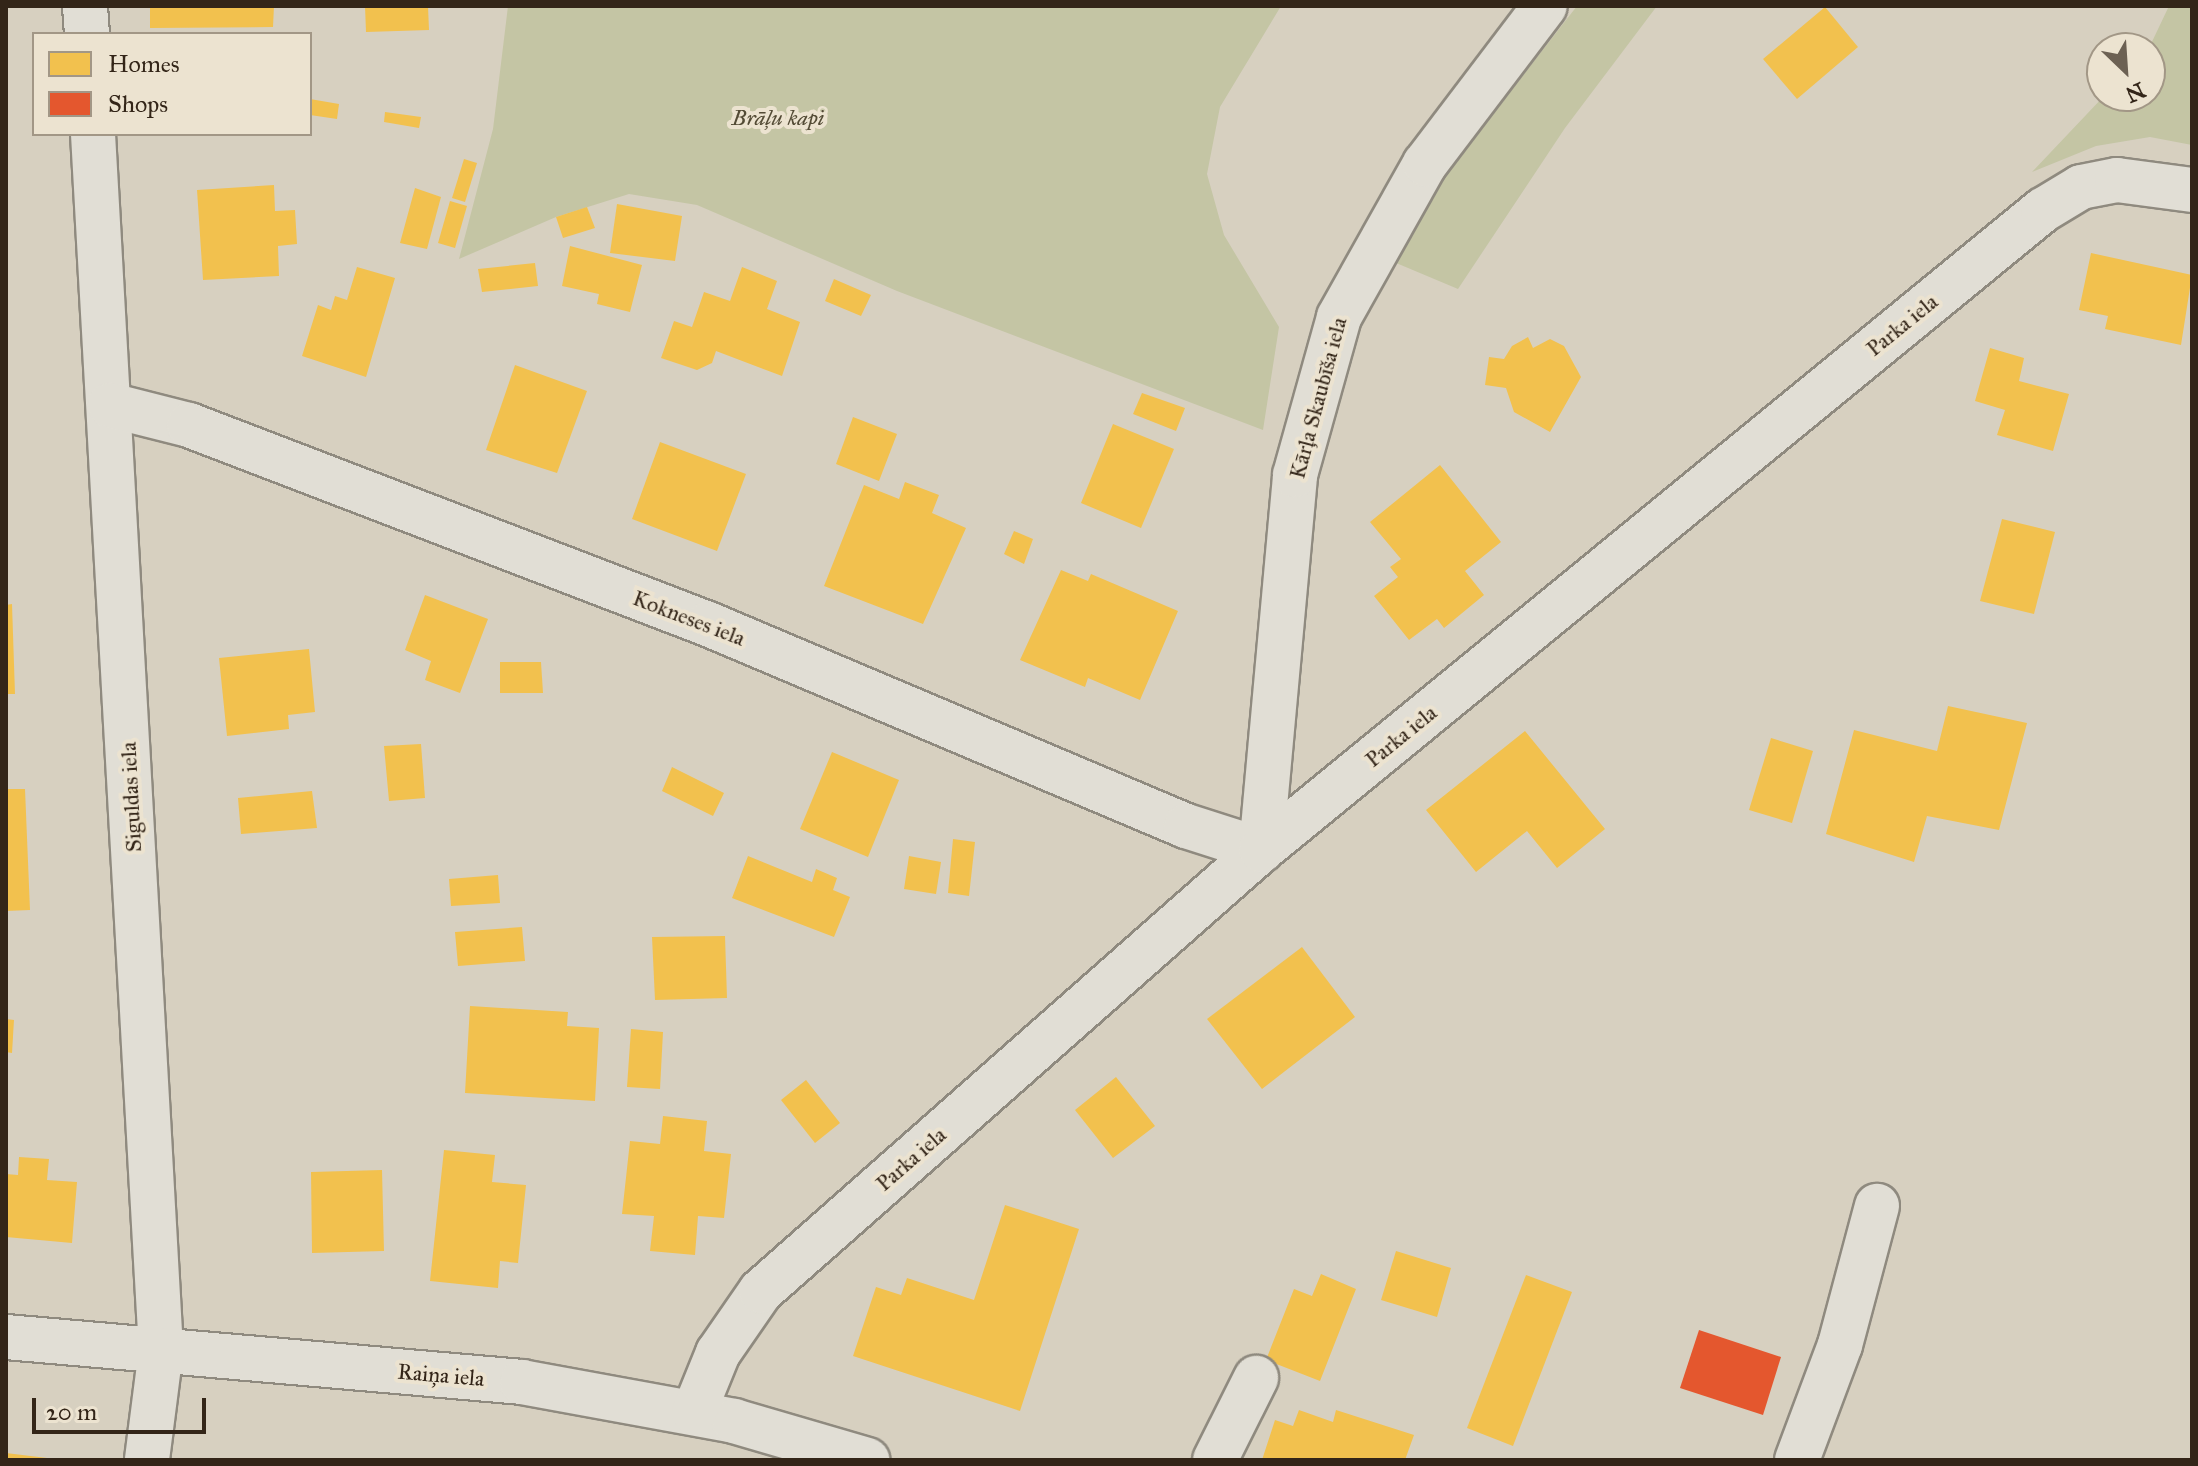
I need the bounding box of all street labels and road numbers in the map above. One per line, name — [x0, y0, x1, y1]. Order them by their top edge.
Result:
street label: Parka iela — [1861, 288, 1943, 362]
street label: Kārļa Skaubīša iela — [1284, 314, 1352, 482]
street label: Kokneses iela — [629, 585, 749, 651]
street label: Parka iela — [1360, 699, 1442, 773]
street label: Siguldas iela — [115, 741, 147, 853]
street label: Parka iela — [871, 1121, 951, 1197]
street label: Raiņa iela — [396, 1358, 486, 1392]

